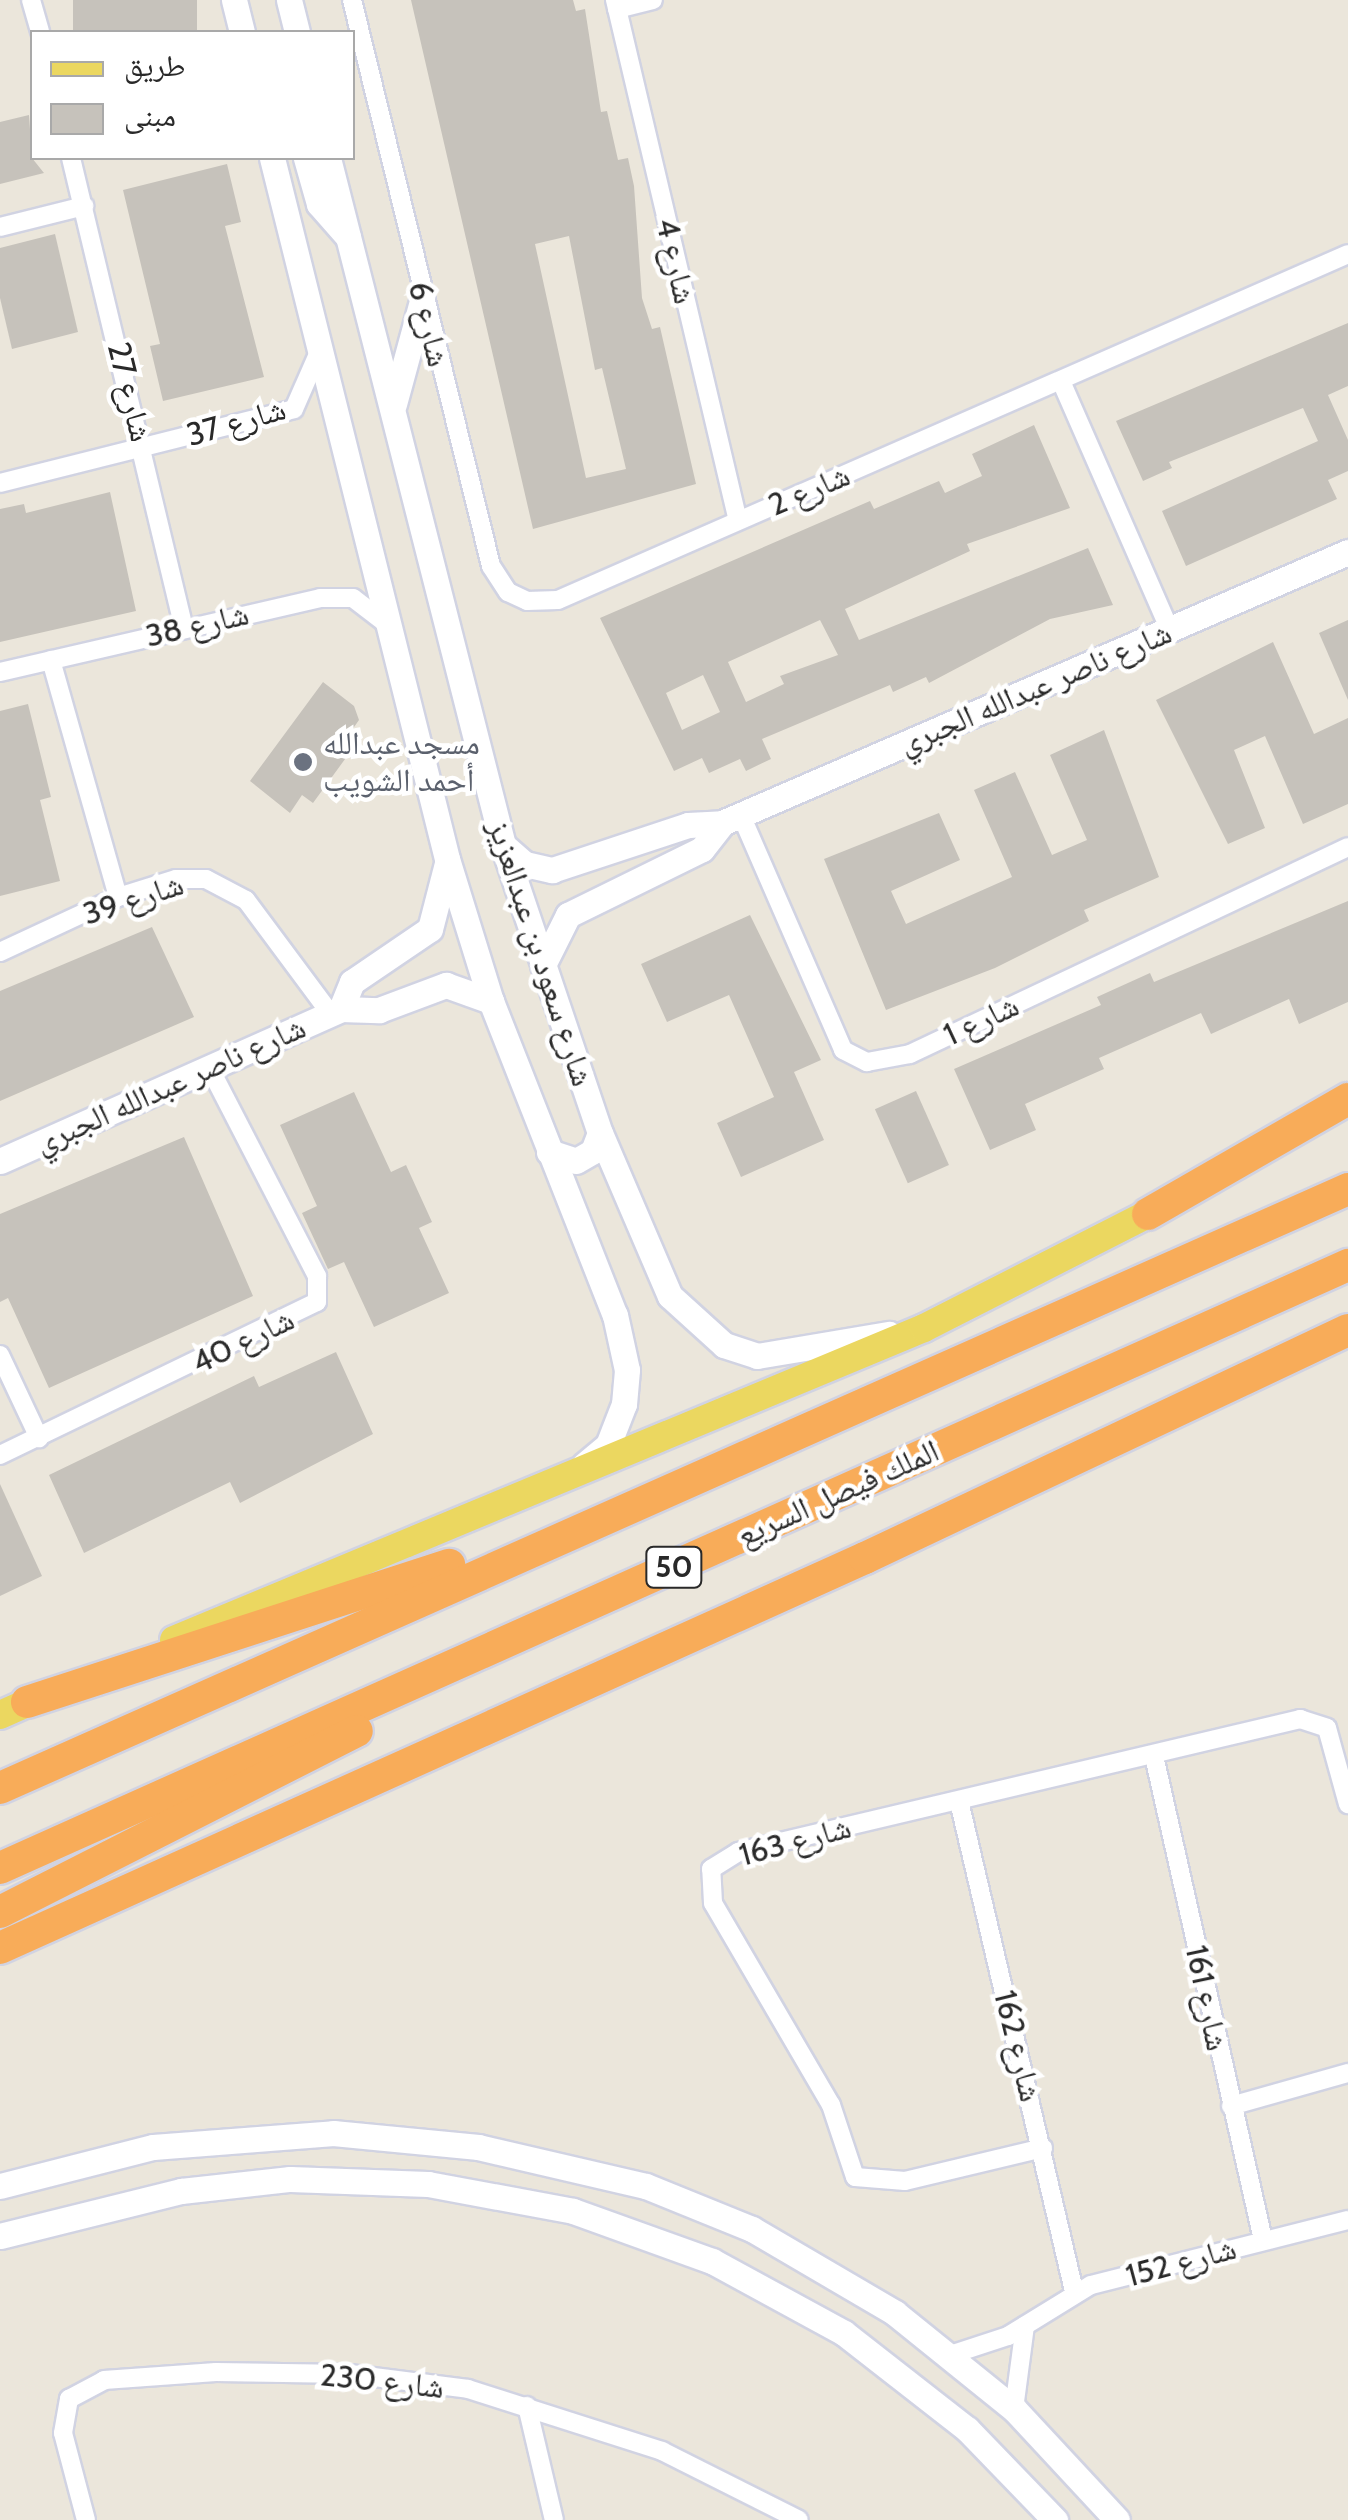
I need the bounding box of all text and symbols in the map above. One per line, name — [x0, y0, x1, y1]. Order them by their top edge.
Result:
legend — [30, 30, 355, 160]
text: طريق — [124, 47, 185, 84]
text: مبنى — [124, 97, 176, 134]
street label: شارع 4 — [648, 215, 704, 307]
street label: شارع 6 — [400, 278, 458, 370]
street label: شارع 27 — [99, 338, 161, 446]
street label: شارع 37 — [182, 390, 290, 454]
street label: شارع 2 — [762, 456, 856, 524]
street label: شارع 38 — [142, 595, 252, 655]
street label: شارع ناصر عبدالله الجبري — [893, 613, 1177, 763]
place label: مسجد عبدالله أحمد الشويب — [323, 725, 480, 800]
marker: مسجد عبدالله أحمد الشويب — [292, 751, 314, 773]
street label: شارع سعود بن عبدالعزيز — [480, 815, 602, 1091]
street label: شارع 39 — [78, 865, 188, 933]
street label: شارع 1 — [937, 986, 1025, 1054]
street label: شارع ناصر عبدالله الجبري — [29, 1008, 311, 1162]
street label: شارع 40 — [186, 1300, 300, 1382]
street label: الملك فيصل السريع — [731, 1431, 945, 1555]
road number: 50 — [644, 1542, 704, 1592]
street label: شارع 163 — [735, 1808, 855, 1874]
street label: شارع 161 — [1177, 1942, 1237, 2054]
street label: شارع 162 — [986, 1986, 1050, 2106]
street label: شارع 152 — [1122, 2229, 1240, 2295]
street label: شارع 230 — [318, 2355, 446, 2407]

